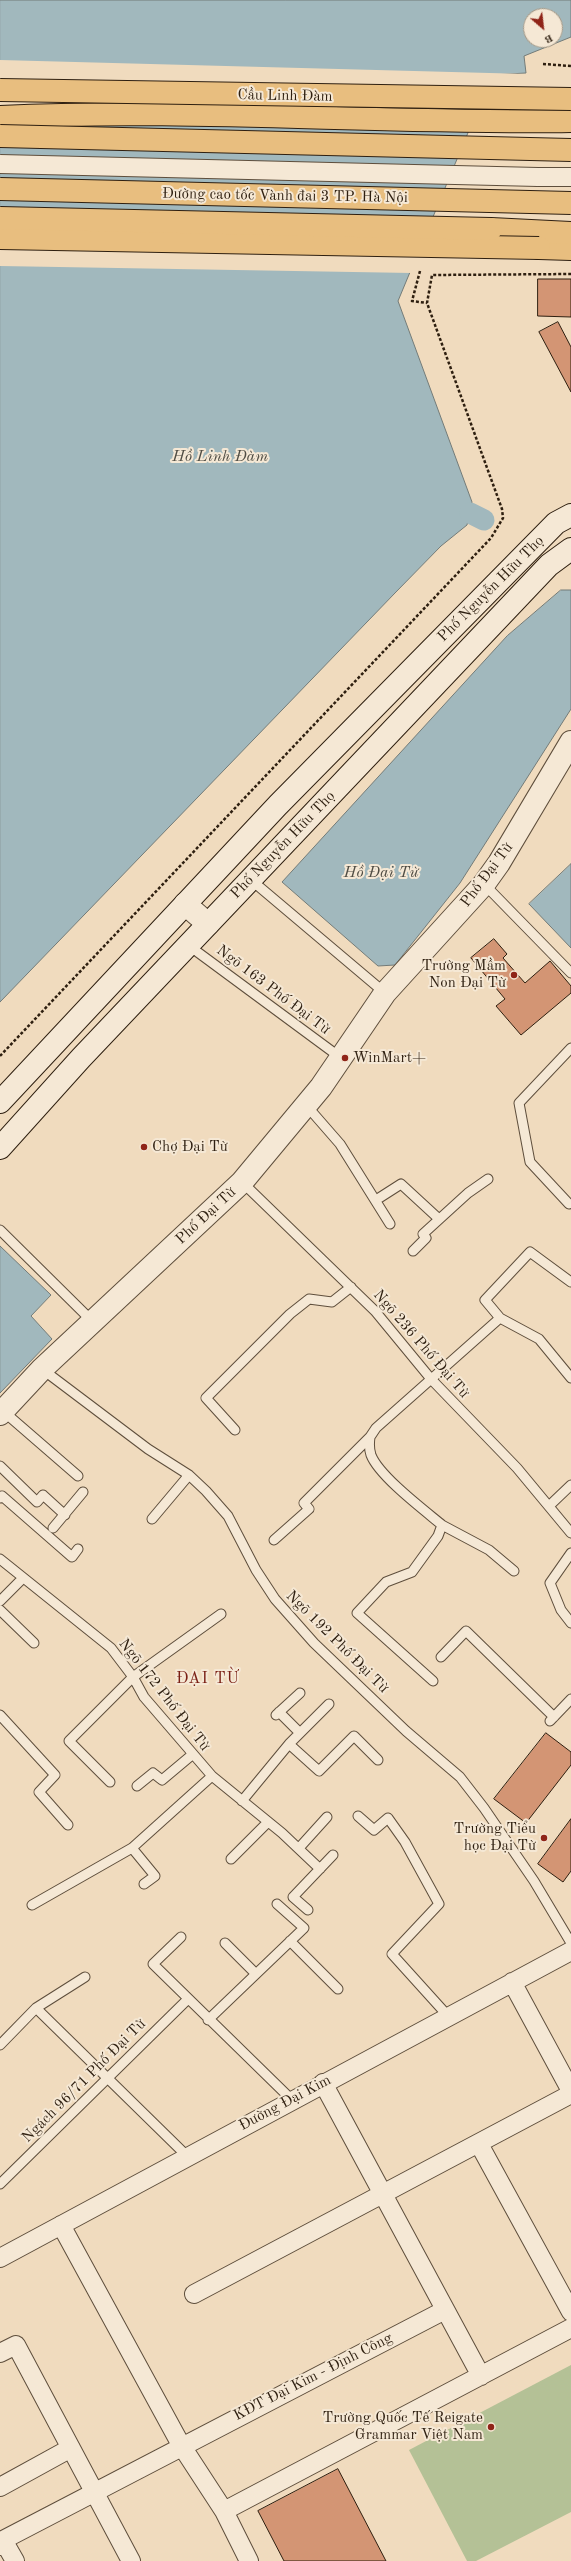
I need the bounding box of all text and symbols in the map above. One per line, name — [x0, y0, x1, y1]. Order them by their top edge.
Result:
north arrow — [523, 8, 563, 48]
text: B — [542, 31, 554, 45]
street label: Cầu Linh Đàm — [237, 86, 333, 106]
street label: Đường cao tốc Vành đai 3 TP. Hà Nội — [162, 185, 408, 207]
water label: Hồ Linh Đàm — [172, 447, 268, 467]
street label: Phố Nguyễn Hữu Thọ — [434, 532, 548, 646]
street label: Phố Nguyễn Hữu Thọ — [227, 787, 339, 903]
street label: Phố Đại Từ — [457, 839, 517, 911]
water label: Hồ Đại Từ — [343, 863, 419, 883]
street label: Ngõ 163 Phố Đại Từ — [213, 941, 333, 1039]
place label: Trường Mầm Non Đại Từ — [421, 957, 506, 992]
marker: Trường Mầm Non Đại Từ — [509, 970, 519, 980]
place label: WinMart+ — [353, 1049, 426, 1067]
marker: WinMart+ — [340, 1053, 350, 1063]
place label: Chợ Đại Từ — [152, 1138, 228, 1156]
marker: Chợ Đại Từ — [139, 1142, 149, 1152]
street label: Phố Đại Từ — [172, 1184, 240, 1248]
street label: Ngõ 236 Phố Đại Từ — [369, 1286, 473, 1402]
street label: Ngõ 192 Phố Đại Từ — [282, 1587, 392, 1697]
street label: Ngõ 172 Phố Đại Từ — [115, 1635, 213, 1755]
district label: ĐẠI TỪ — [176, 1669, 240, 1689]
place label: Trường Tiểu học Đại Từ — [454, 1820, 536, 1855]
marker: Trường Tiểu học Đại Từ — [539, 1833, 549, 1843]
street label: Ngách 96/71 Phố Đại Từ — [18, 2015, 150, 2147]
street label: Đường Đại Kim — [236, 2071, 334, 2135]
street label: KĐT Đại Kim - Định Công — [231, 2329, 395, 2425]
place label: Trường Quốc Tế Reigate Grammar Việt Nam — [322, 2409, 483, 2444]
marker: Trường Quốc Tế Reigate Grammar Việt Nam — [486, 2422, 496, 2432]

